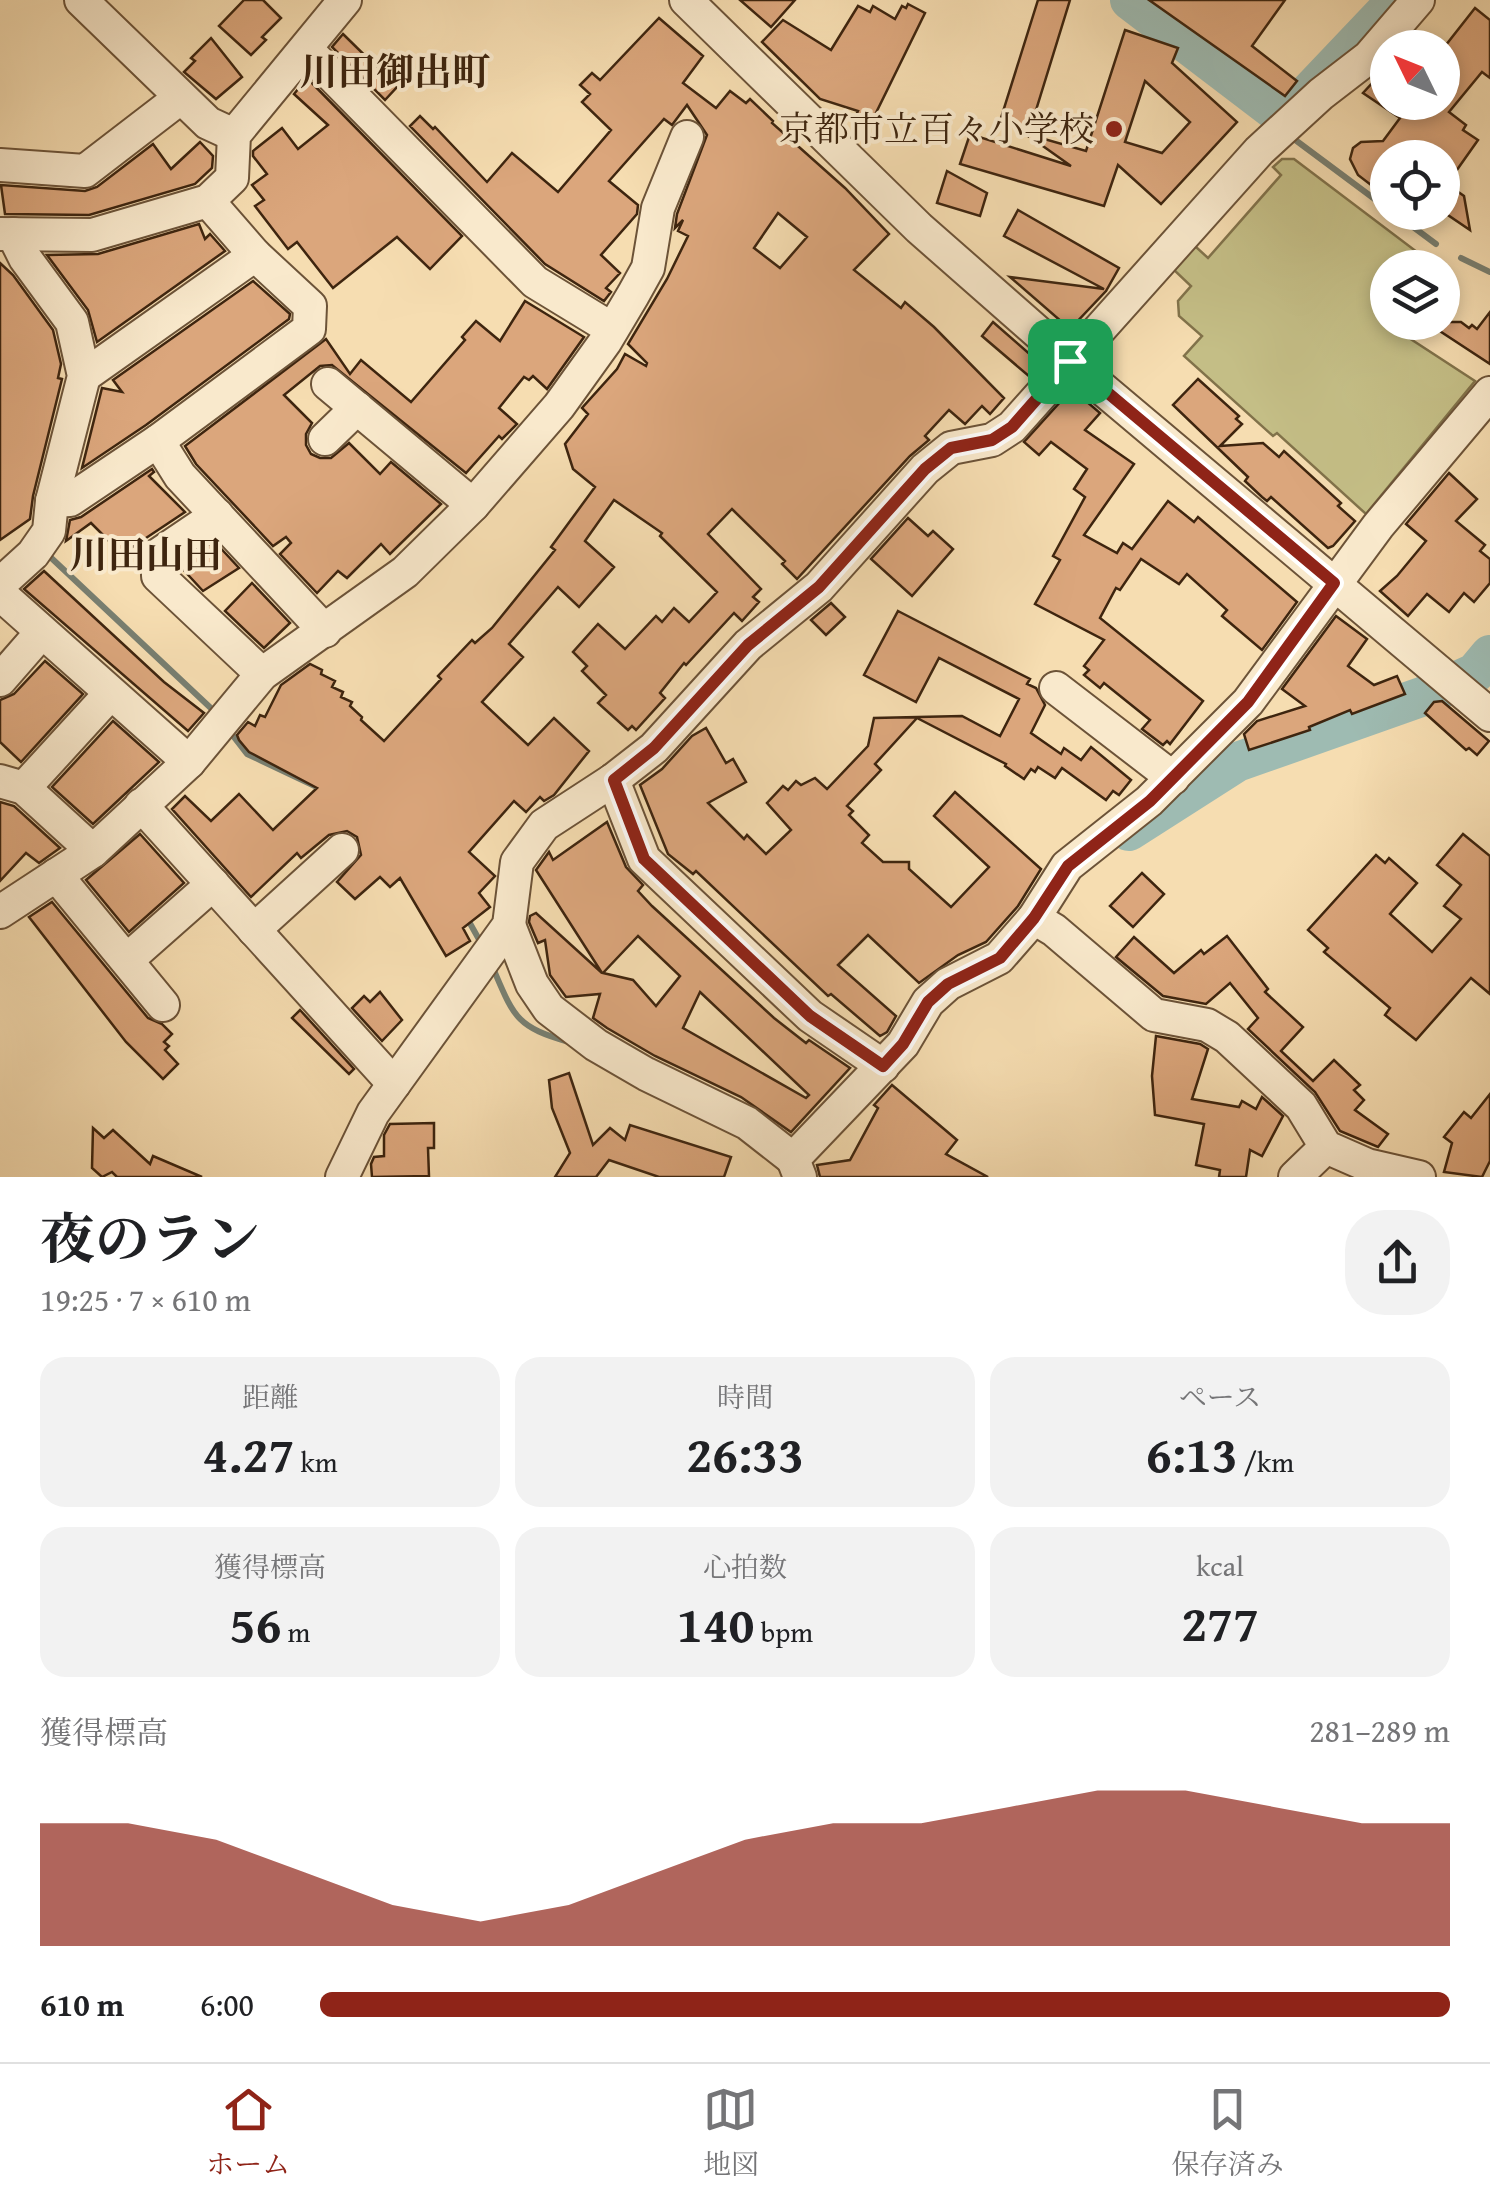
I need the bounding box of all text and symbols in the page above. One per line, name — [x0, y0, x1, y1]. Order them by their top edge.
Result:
north arrow — [1370, 30, 1460, 120]
map controls — [1370, 30, 1460, 340]
district label: 川田御出町 — [300, 43, 490, 99]
place label: 京都市立百々小学校 — [779, 103, 1094, 154]
marker: 京都市立百々小学校 — [1103, 118, 1125, 140]
button: locate — [1370, 140, 1460, 230]
button: layers — [1370, 250, 1460, 340]
pin — [1028, 319, 1113, 404]
icon: arrive — [1043, 334, 1098, 389]
district label: 川田山田 — [70, 526, 222, 582]
text: 夜のラン — [40, 1198, 260, 1278]
button: share — [1345, 1210, 1450, 1315]
text: 19:25 · 7 × 610 m — [40, 1276, 251, 1323]
text: 距離 — [242, 1376, 298, 1417]
text: 時間 — [717, 1376, 773, 1417]
text: ペース — [1179, 1376, 1261, 1417]
text: 4.27 — [202, 1417, 294, 1490]
text: 26:33 — [686, 1417, 804, 1490]
text: 6:13 — [1146, 1417, 1238, 1490]
text: km — [294, 1441, 338, 1482]
text: /km — [1238, 1441, 1294, 1482]
text: kcal — [1196, 1545, 1244, 1586]
text: 獲得標高 — [214, 1546, 326, 1587]
text: 心拍数 — [703, 1546, 787, 1587]
text: 277 — [1181, 1586, 1259, 1659]
text: 56 — [230, 1587, 281, 1660]
text: 140 — [677, 1587, 755, 1660]
text: m — [281, 1611, 310, 1652]
text: bpm — [755, 1611, 813, 1652]
text: 281–289 m — [1309, 1707, 1450, 1754]
text: 獲得標高 — [40, 1709, 168, 1756]
text: 610 m — [40, 1981, 124, 2028]
text: 6:00 — [200, 1981, 254, 2028]
tab: ホーム — [206, 2082, 290, 2184]
tab: 地図 — [703, 2082, 759, 2184]
tab: 保存済み — [1172, 2082, 1284, 2184]

